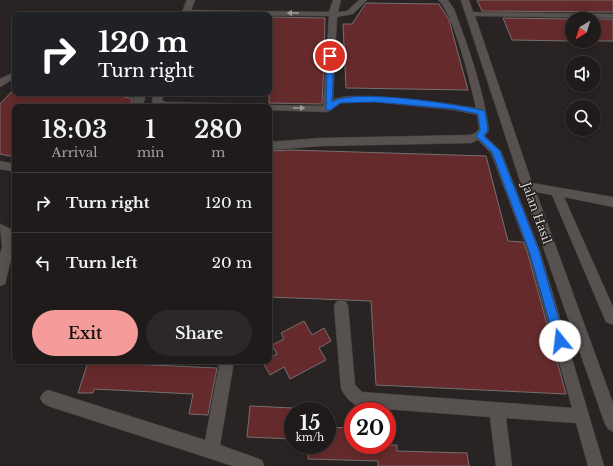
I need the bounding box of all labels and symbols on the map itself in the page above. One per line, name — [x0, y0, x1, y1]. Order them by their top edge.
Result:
one-way arrow — [286, 10, 299, 16]
north arrow — [565, 12, 601, 48]
pin — [313, 39, 347, 73]
one-way arrow — [293, 105, 306, 111]
street label: Jalan Hasil — [518, 178, 555, 246]
position arrow — [539, 320, 581, 362]
speed limit sign: 20 — [344, 402, 396, 454]

